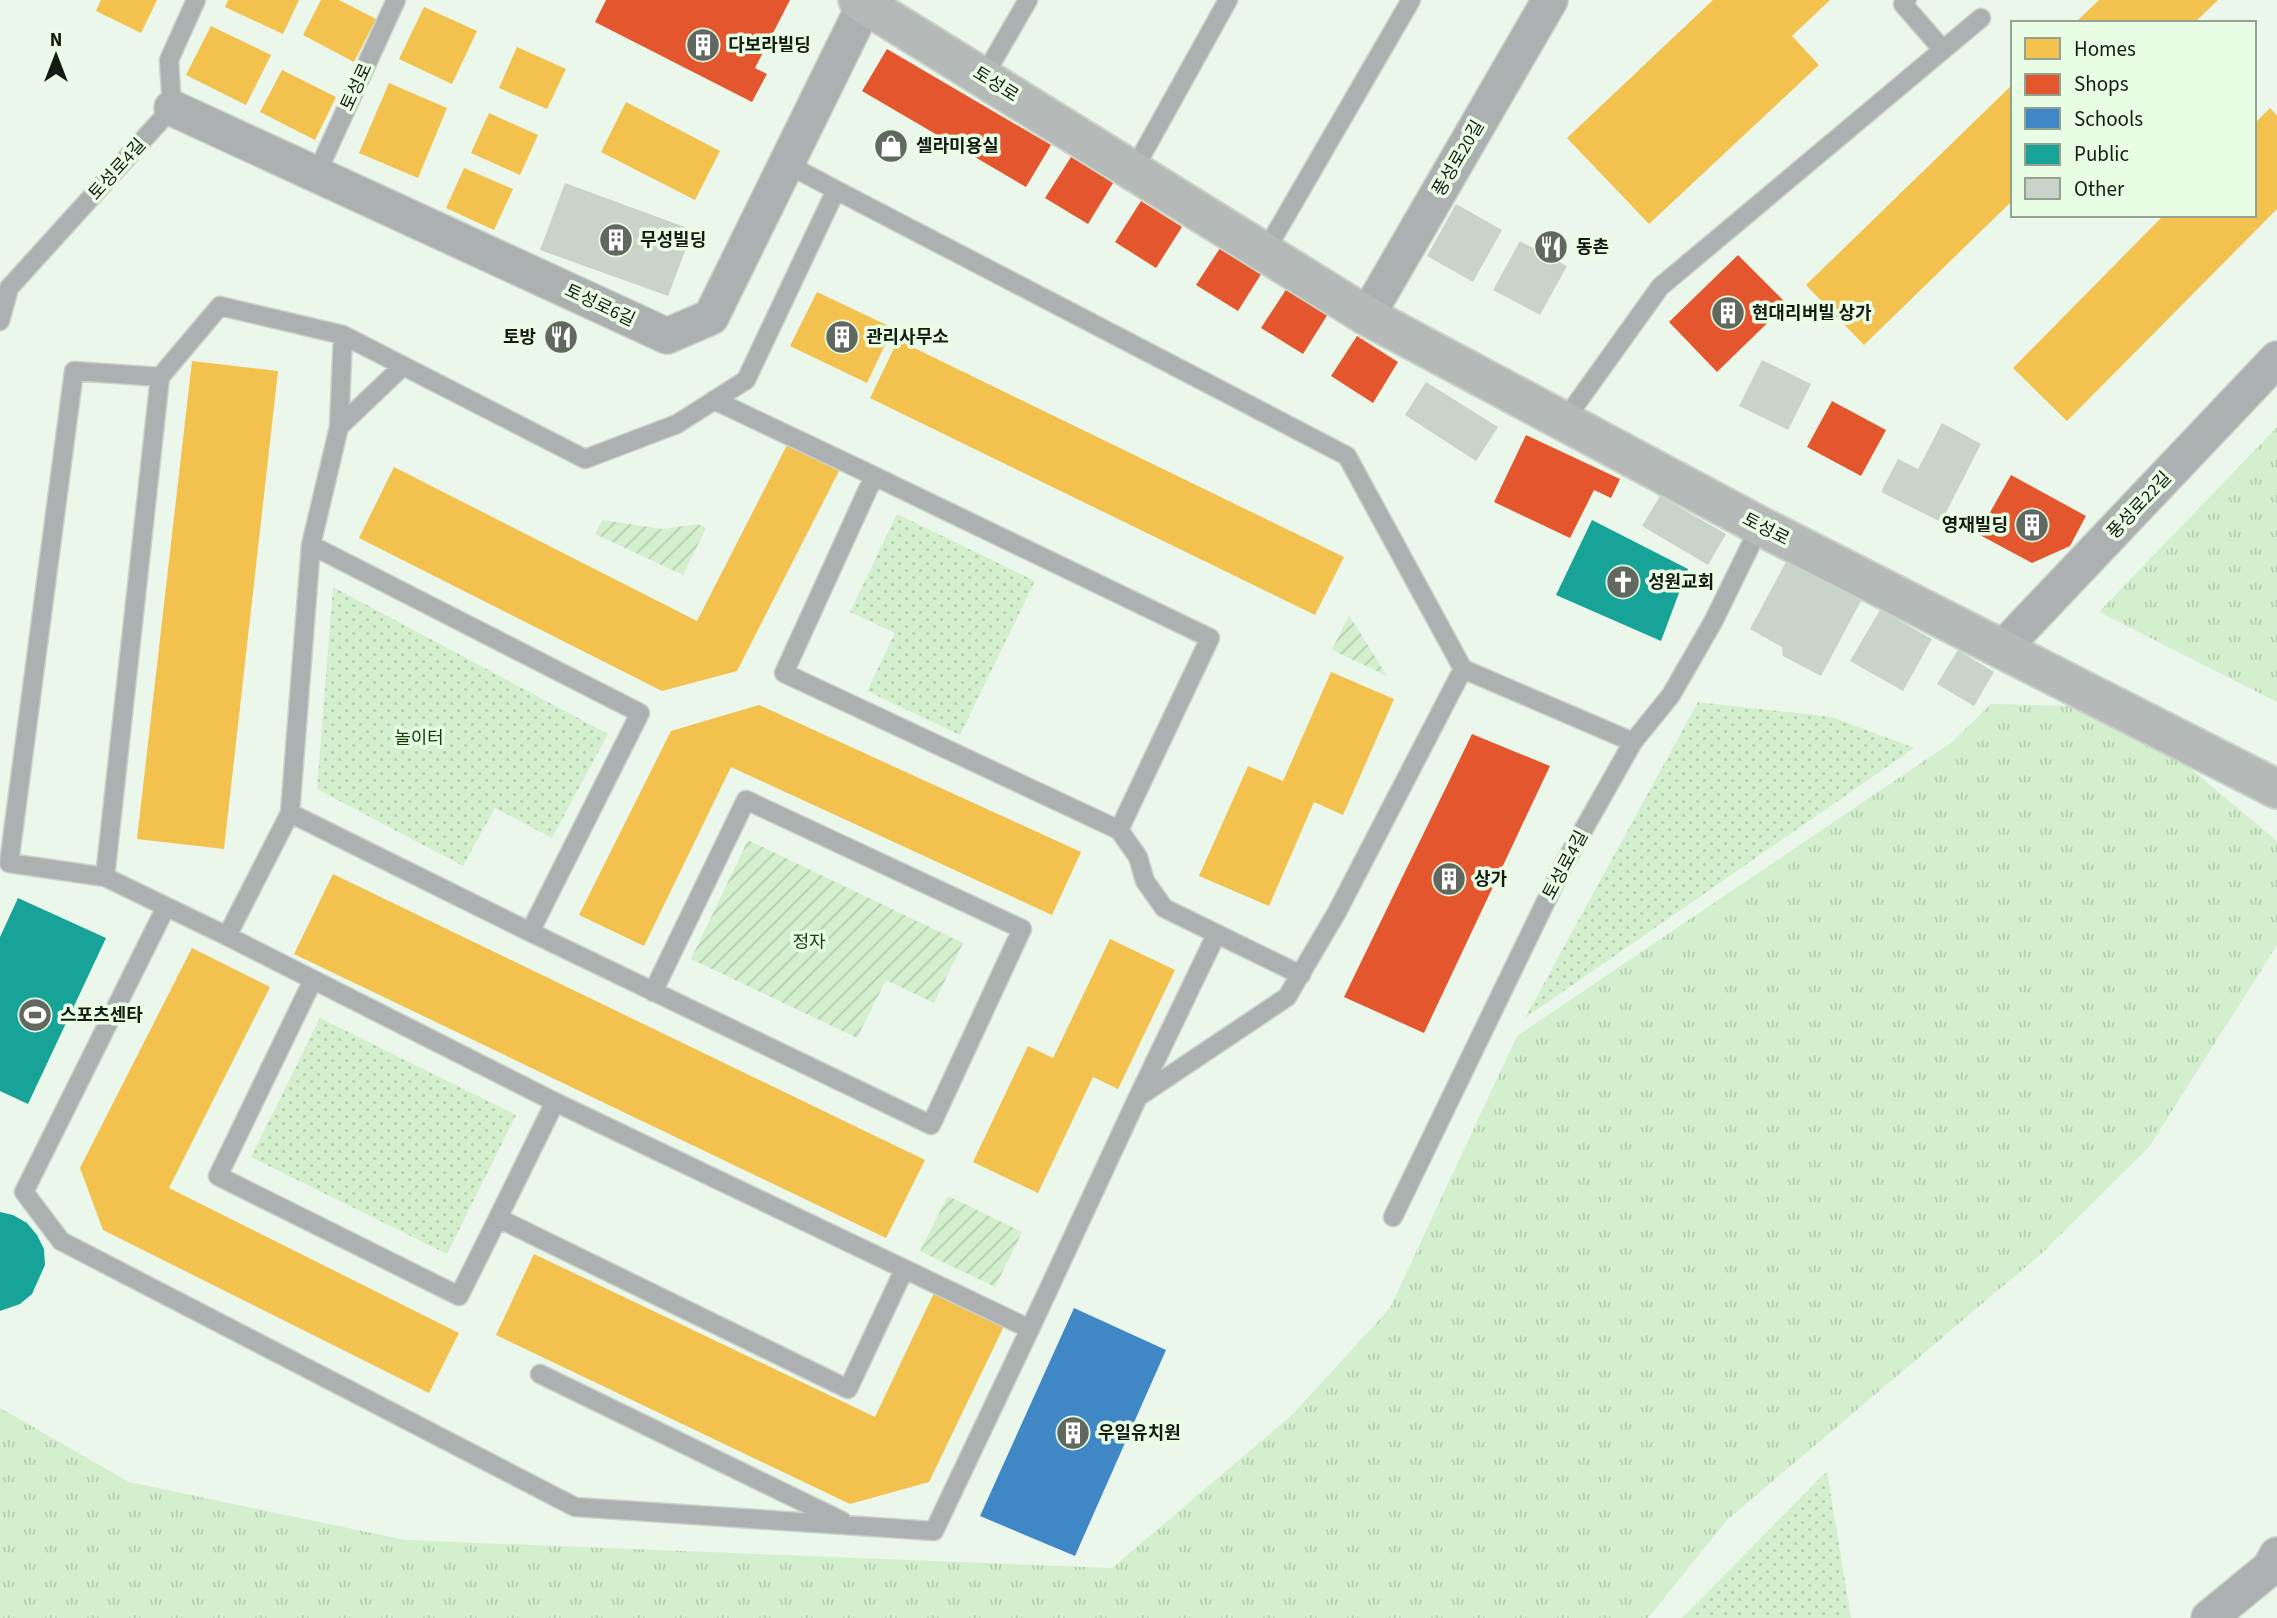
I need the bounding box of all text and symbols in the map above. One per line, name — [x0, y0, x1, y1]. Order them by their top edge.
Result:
north arrow — [21, 21, 91, 91]
legend — [2011, 21, 2256, 217]
building icon: 다보라빌딩 — [684, 26, 722, 64]
text: N — [50, 27, 62, 54]
place label: 다보라빌딩 — [728, 33, 811, 58]
text: Homes — [2074, 34, 2136, 64]
street label: 토성로 — [335, 59, 378, 115]
street label: 토성로 — [968, 61, 1023, 108]
text: Shops — [2074, 69, 2129, 99]
text: Schools — [2074, 104, 2143, 134]
street label: 풍성로20길 — [1427, 116, 1490, 201]
shop icon: 셀라미용실 — [872, 127, 910, 165]
street label: 토성로4길 — [83, 133, 152, 206]
place label: 셀라미용실 — [916, 134, 999, 159]
text: Public — [2074, 139, 2129, 169]
text: Other — [2074, 174, 2125, 204]
building icon: 무성빌딩 — [597, 221, 635, 259]
place label: 무성빌딩 — [640, 228, 706, 253]
restaurant icon: 동촌 — [1532, 228, 1570, 266]
place label: 동촌 — [1576, 235, 1609, 260]
street label: 토성로6길 — [560, 278, 639, 333]
building icon: 현대리버빌 상가 — [1709, 294, 1747, 332]
place label: 현대리버빌 상가 — [1752, 301, 1872, 326]
restaurant icon: 토방 — [542, 318, 580, 356]
building icon: 관리사무소 — [823, 318, 861, 356]
place label: 토방 — [503, 325, 536, 350]
place label: 관리사무소 — [866, 325, 949, 350]
street label: 풍성로22길 — [2102, 466, 2177, 545]
building icon: 영재빌딩 — [2013, 506, 2051, 544]
street label: 토성로 — [1738, 507, 1794, 552]
place label: 영재빌딩 — [1942, 513, 2008, 538]
church icon: 성원교회 — [1604, 563, 1642, 601]
place label: 성원교회 — [1648, 570, 1714, 595]
park label: 놀이터 — [394, 726, 444, 751]
street label: 토성로4길 — [1537, 826, 1594, 904]
building icon: 상가 — [1430, 860, 1468, 898]
place label: 상가 — [1474, 867, 1508, 892]
park label: 정자 — [792, 930, 826, 955]
sports icon: 스포츠센타 — [16, 996, 54, 1034]
place label: 스포츠센타 — [60, 1003, 143, 1028]
building icon: 우일유치원 — [1054, 1414, 1092, 1452]
place label: 우일유치원 — [1098, 1421, 1181, 1446]

